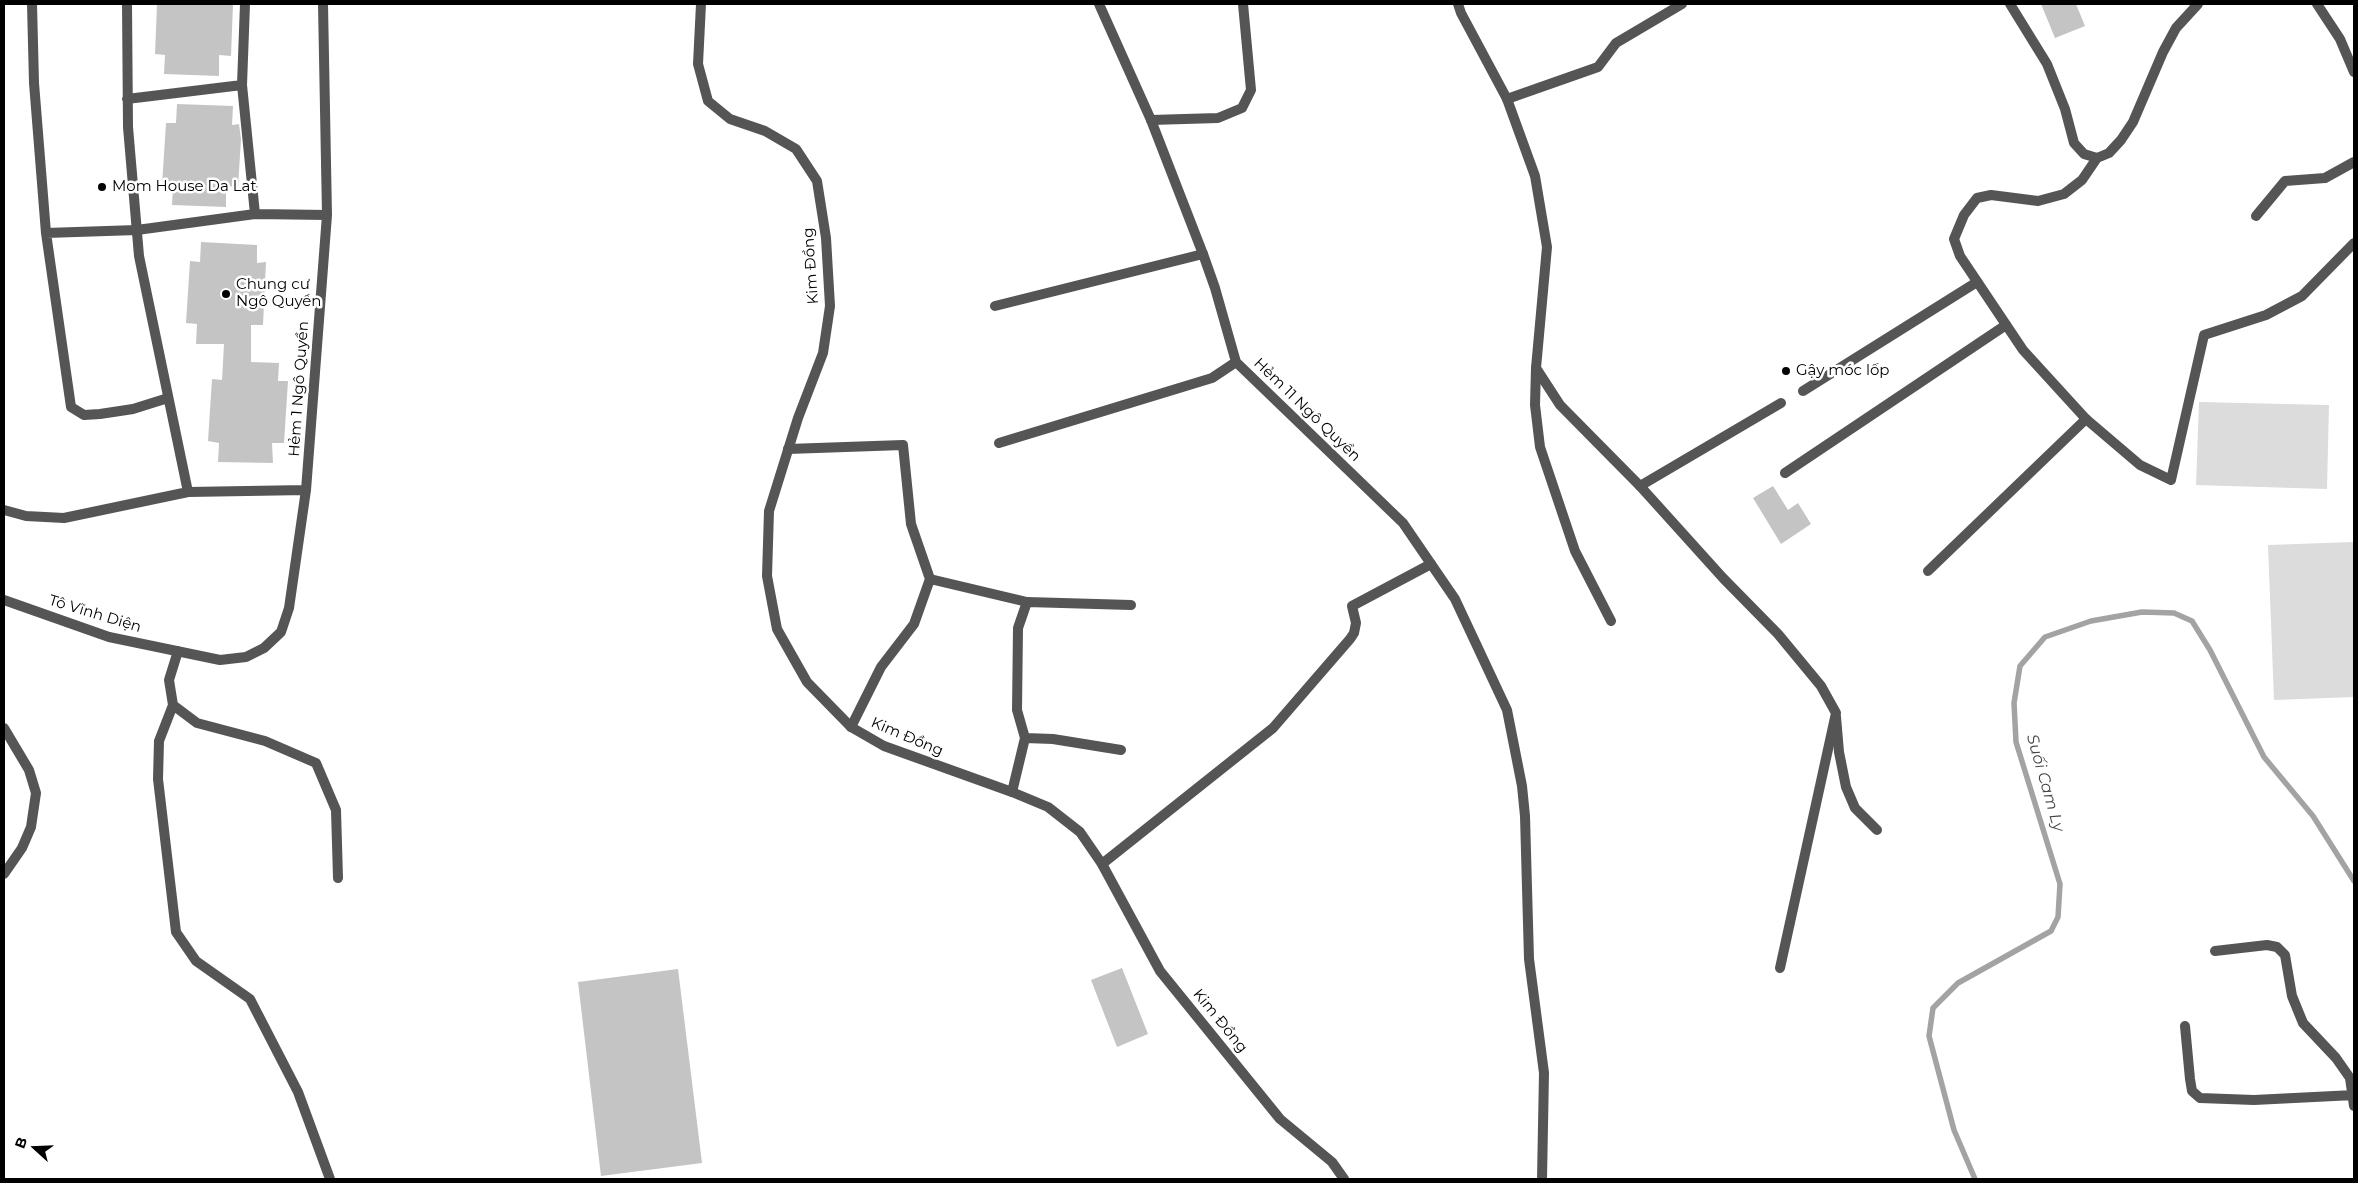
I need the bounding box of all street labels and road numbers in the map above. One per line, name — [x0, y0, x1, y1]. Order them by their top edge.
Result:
street label: Kim Đồng — [799, 227, 823, 305]
street label: Hẻm 1 Ngô Quyền — [285, 321, 313, 457]
street label: Hẻm 11 Ngô Quyền — [1250, 354, 1364, 466]
street label: Tô Vĩnh Diện — [47, 591, 143, 637]
street label: Kim Đồng — [868, 714, 946, 760]
street label: Kim Đồng — [1189, 985, 1251, 1057]

